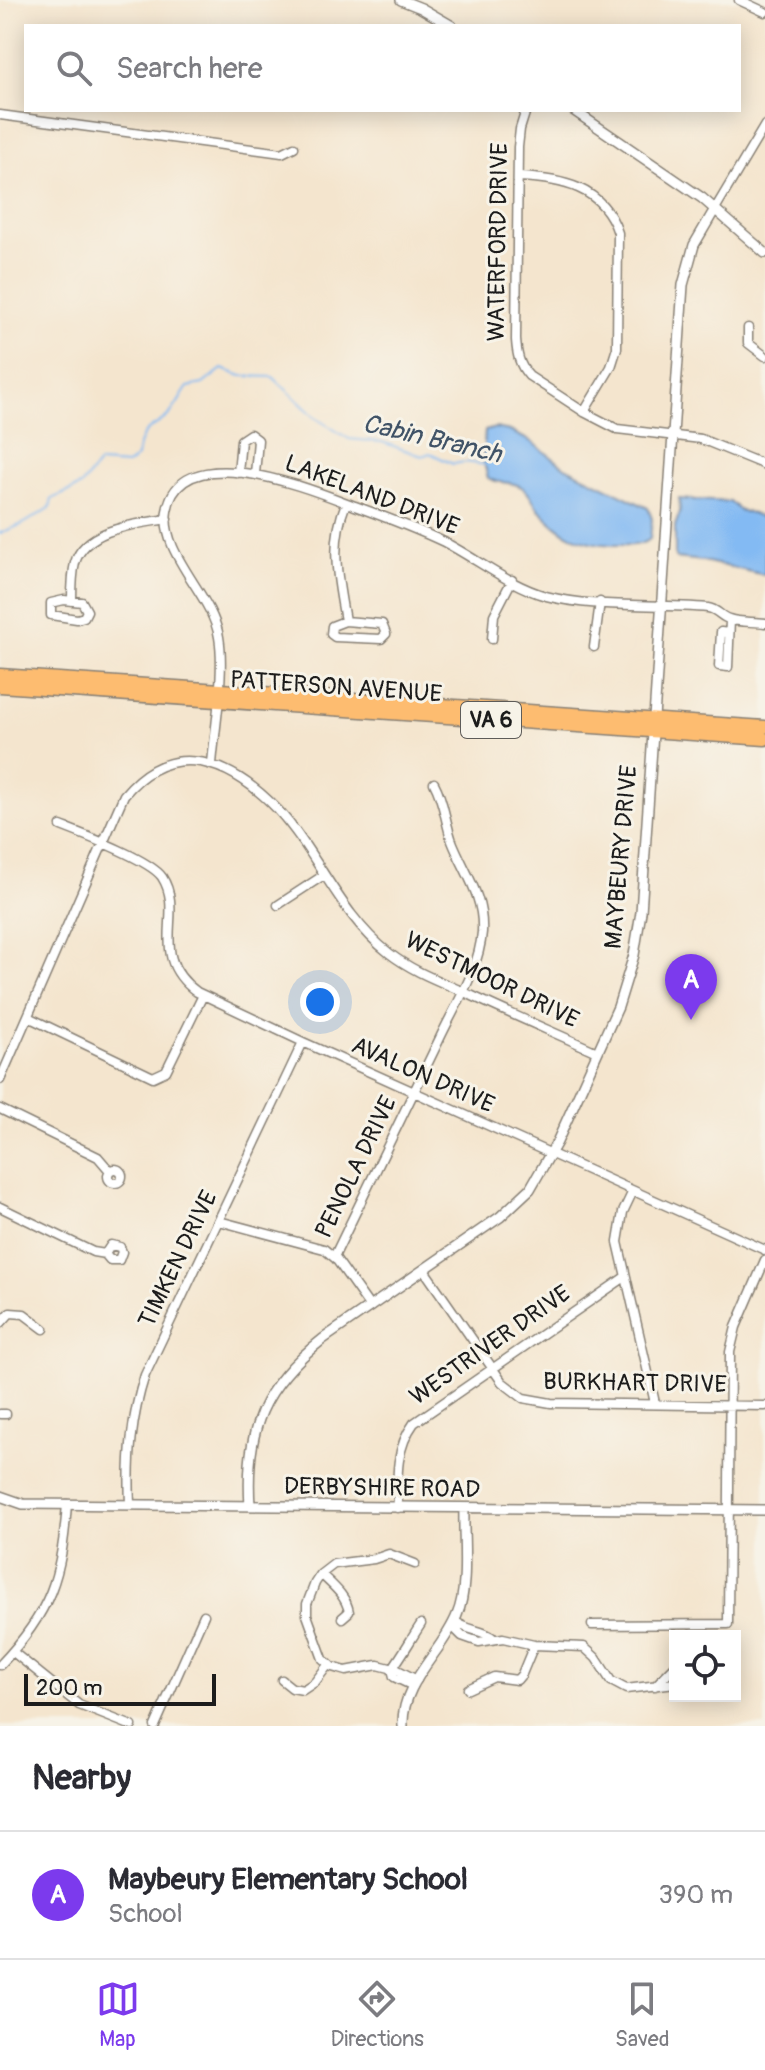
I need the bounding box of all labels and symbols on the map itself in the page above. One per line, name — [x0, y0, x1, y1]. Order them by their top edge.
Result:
street label: WATERFORD DRIVE — [482, 142, 514, 342]
water label: Cabin Branch — [360, 408, 506, 471]
street label: LAKELAND DRIVE — [281, 448, 463, 542]
street label: PATTERSON AVENUE — [229, 665, 443, 709]
road number: VA 6 — [461, 702, 521, 738]
street label: MAYBEURY DRIVE — [599, 764, 643, 950]
street label: WESTMOOR DRIVE — [400, 925, 584, 1035]
pin: A — [665, 954, 717, 1020]
your location — [300, 982, 340, 1022]
street label: AVALON DRIVE — [347, 1031, 499, 1119]
street label: PENOLA DRIVE — [309, 1091, 403, 1243]
street label: TIMKEN DRIVE — [132, 1186, 224, 1332]
street label: WESTRIVER DRIVE — [404, 1279, 576, 1411]
street label: BURKHART DRIVE — [543, 1367, 727, 1399]
street label: DERBYSHIRE ROAD — [284, 1472, 480, 1504]
scale bar — [24, 1670, 216, 1706]

